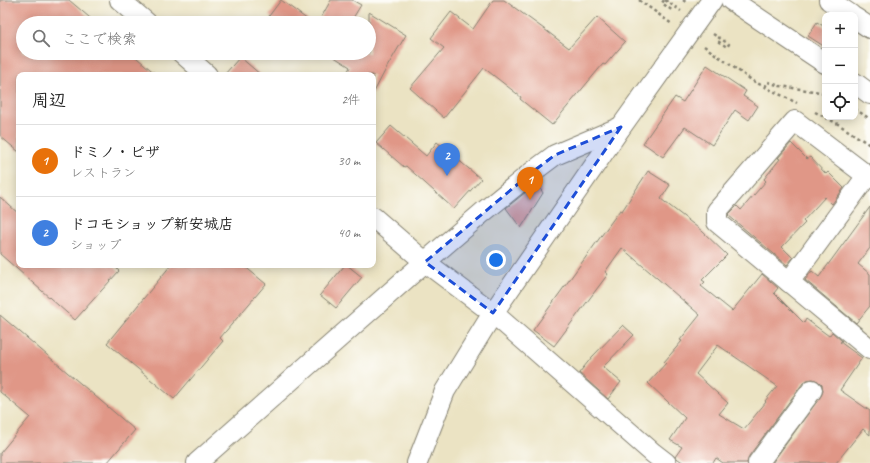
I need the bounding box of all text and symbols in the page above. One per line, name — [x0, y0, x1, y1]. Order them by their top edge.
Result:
map controls — [822, 12, 858, 120]
button: + — [822, 12, 858, 48]
search box — [16, 16, 376, 60]
icon: search — [30, 27, 52, 49]
text: ここで検索 — [62, 30, 137, 49]
button: − — [822, 48, 858, 84]
button: locate — [822, 84, 858, 120]
text: 周辺 — [32, 90, 66, 111]
text: 2件 — [341, 92, 360, 108]
text: ドミノ・ピザ — [70, 143, 160, 162]
pin: 2 — [434, 143, 460, 176]
text: 1 — [42, 153, 48, 169]
text: 30 m — [338, 153, 360, 169]
text: レストラン — [70, 165, 136, 181]
pin: 1 — [517, 167, 543, 200]
text: ドコモショップ新安城店 — [70, 215, 234, 234]
text: 2 — [42, 225, 48, 241]
text: 40 m — [338, 225, 360, 241]
text: ショップ — [70, 237, 121, 253]
your location — [486, 250, 506, 270]

